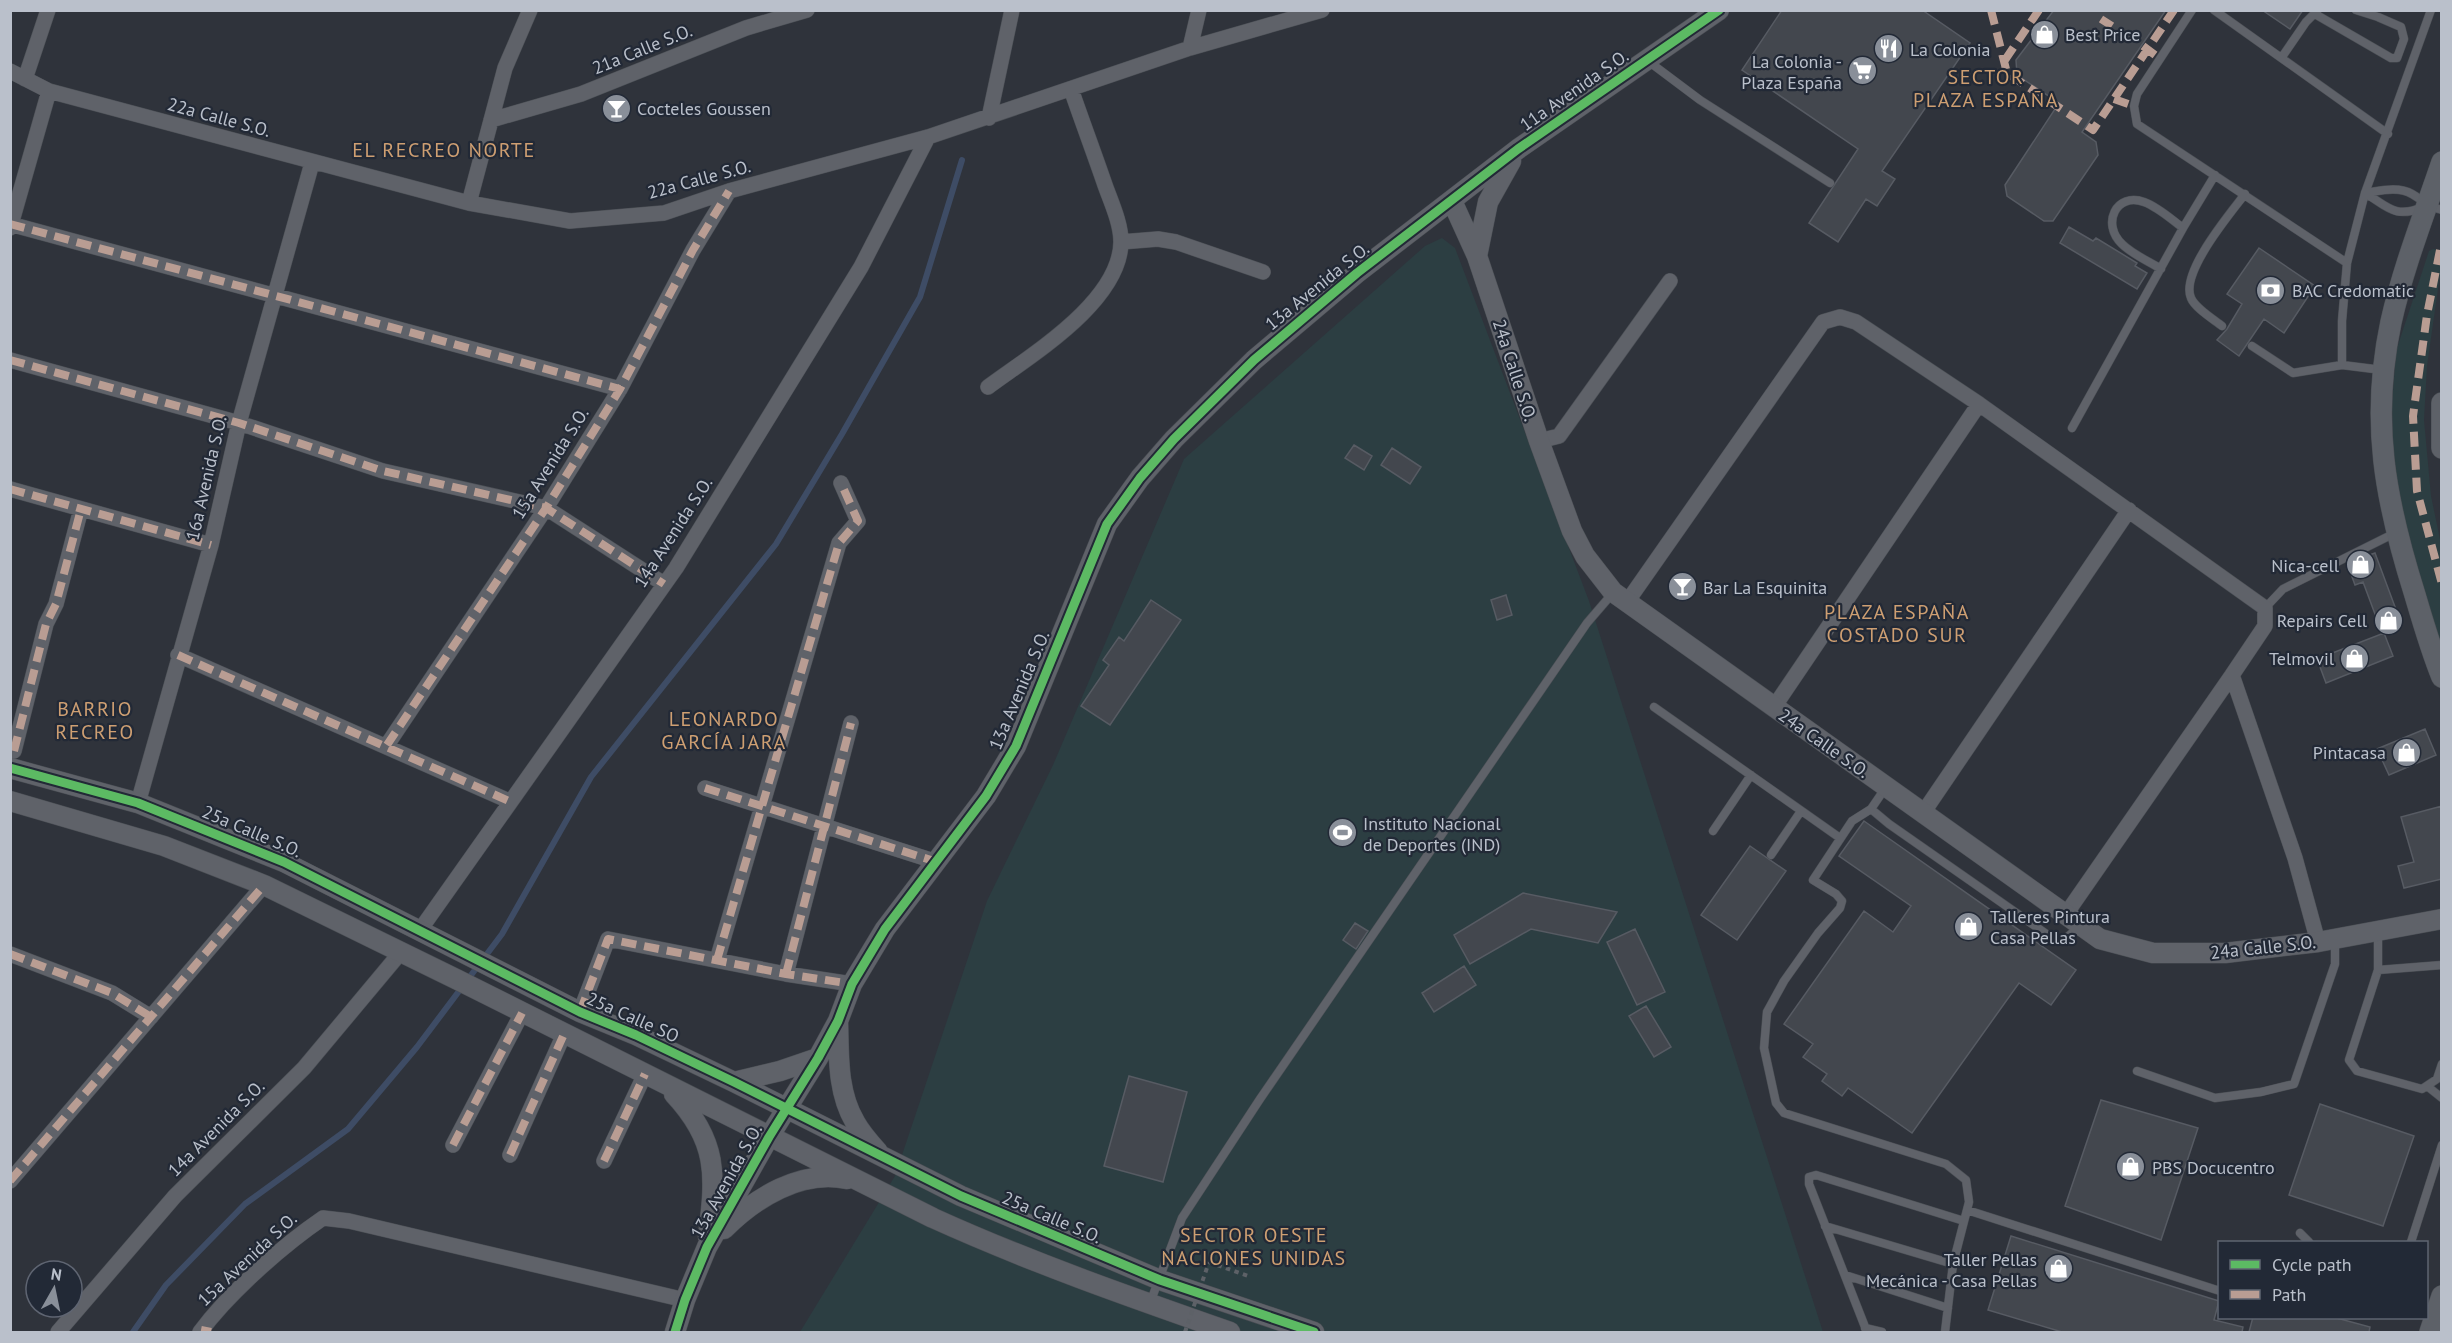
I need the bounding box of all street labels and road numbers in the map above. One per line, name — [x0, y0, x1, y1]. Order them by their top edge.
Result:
street label: 21a Calle S.O. — [589, 19, 695, 79]
street label: 11a Avenida S.O. — [1515, 44, 1633, 136]
street label: 22a Calle S.O. — [165, 92, 273, 142]
street label: 22a Calle S.O. — [645, 154, 753, 204]
street label: 13a Avenida S.O. — [1260, 237, 1374, 335]
street label: 24a Calle S.O. — [1488, 316, 1542, 424]
street label: 15a Avenida S.O. — [506, 403, 594, 523]
street label: 16a Avenida S.O. — [180, 413, 232, 543]
street label: 14a Avenida S.O. — [629, 472, 717, 592]
street label: 13a Avenida S.O. — [984, 627, 1054, 753]
street label: 24a Calle S.O. — [1774, 703, 1874, 783]
street label: 25a Calle S.O. — [199, 800, 305, 862]
street label: 24a Calle S.O. — [2209, 930, 2317, 964]
street label: 25a Calle SO — [583, 986, 683, 1048]
street label: 14a Avenida S.O. — [163, 1075, 269, 1181]
street label: 13a Avenida S.O. — [685, 1120, 767, 1242]
street label: 25a Calle S.O. — [999, 1186, 1105, 1248]
street label: 15a Avenida S.O. — [193, 1207, 301, 1311]

